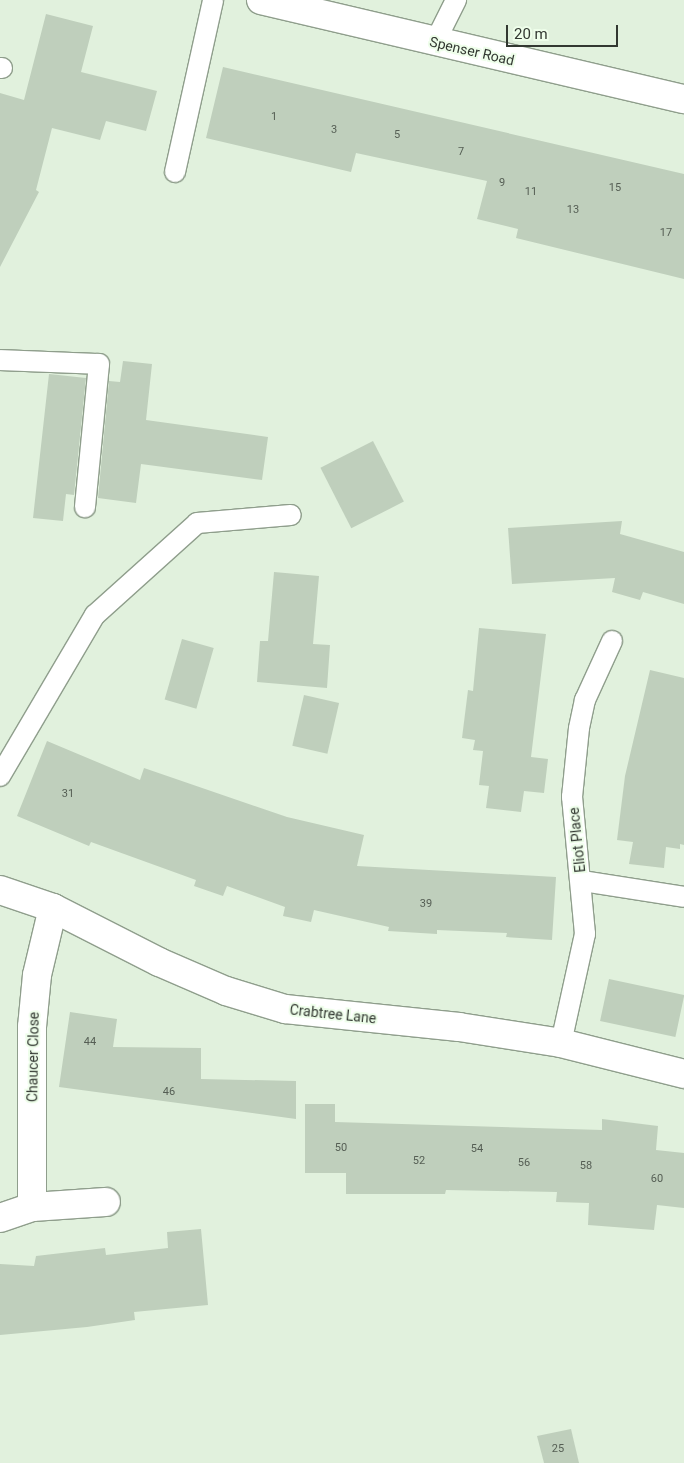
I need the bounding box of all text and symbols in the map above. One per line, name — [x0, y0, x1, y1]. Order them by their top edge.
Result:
scale bar — [509, 15, 622, 47]
text: 20 m — [514, 25, 548, 43]
street label: Spenser Road — [428, 33, 516, 69]
house number: 1 — [271, 110, 277, 124]
house number: 3 — [331, 123, 337, 137]
house number: 5 — [394, 128, 400, 142]
house number: 7 — [458, 145, 464, 159]
house number: 9 — [499, 176, 505, 190]
house number: 15 — [609, 181, 621, 195]
house number: 11 — [525, 185, 537, 199]
house number: 13 — [567, 203, 579, 217]
house number: 17 — [660, 226, 672, 240]
house number: 31 — [62, 787, 74, 801]
street label: Eliot Place — [565, 807, 589, 873]
house number: 39 — [420, 897, 432, 911]
street label: Crabtree Lane — [289, 1001, 377, 1027]
street label: Chaucer Close — [24, 1012, 42, 1102]
house number: 44 — [84, 1035, 96, 1049]
house number: 46 — [163, 1085, 175, 1099]
house number: 50 — [335, 1141, 347, 1155]
house number: 54 — [471, 1142, 483, 1156]
house number: 52 — [413, 1154, 425, 1168]
house number: 56 — [518, 1156, 530, 1170]
house number: 58 — [580, 1159, 592, 1173]
house number: 60 — [651, 1172, 663, 1186]
house number: 25 — [552, 1442, 564, 1456]

